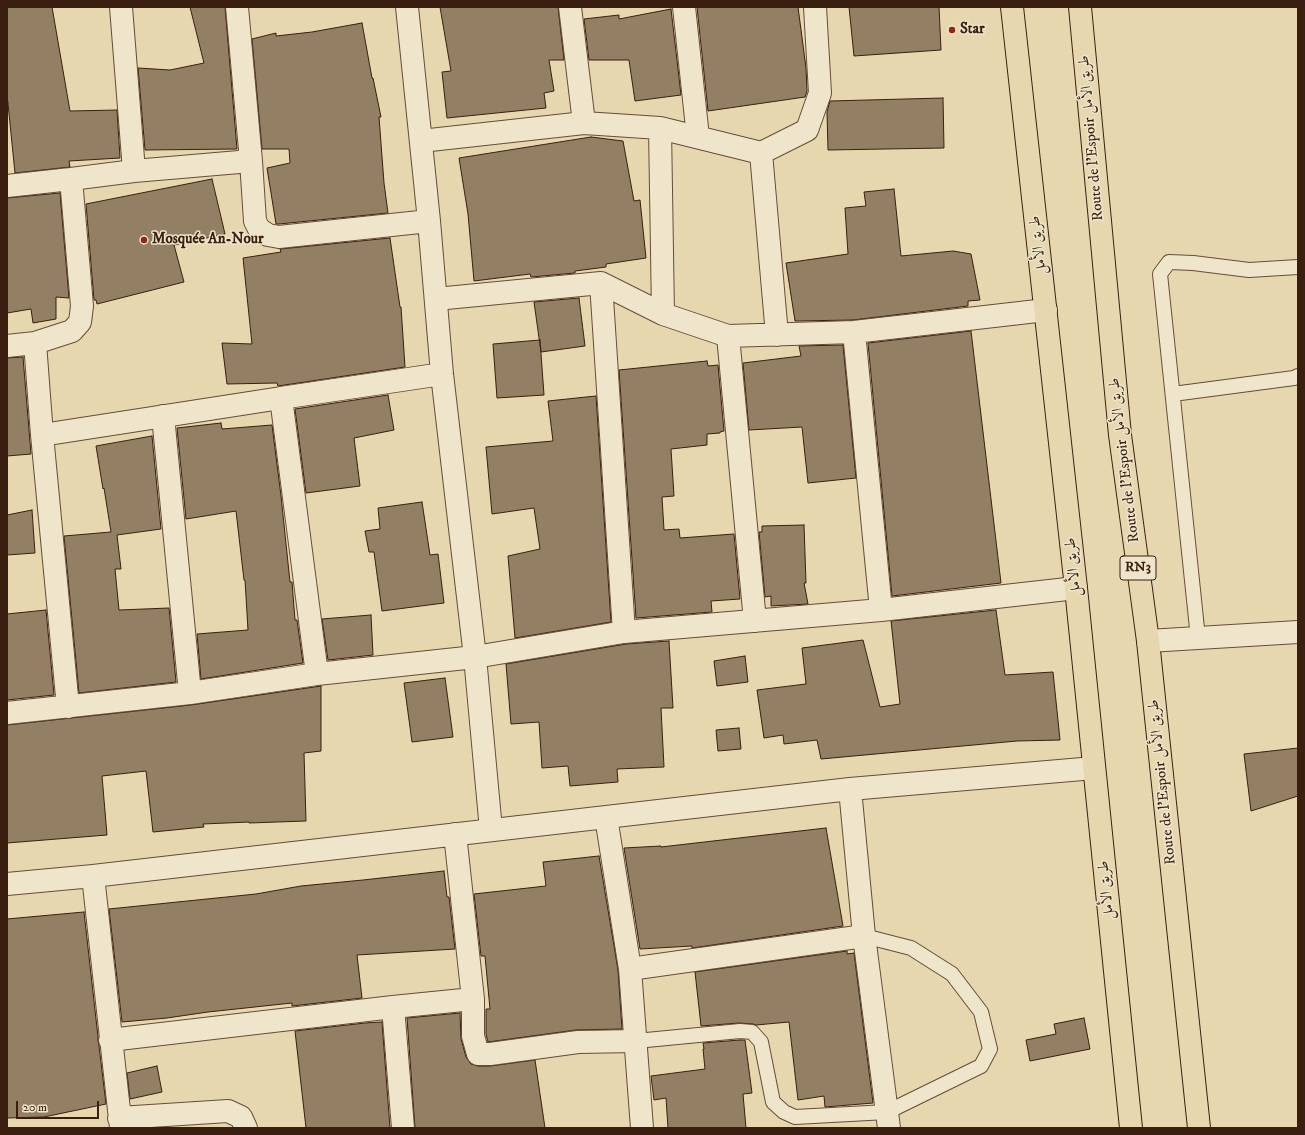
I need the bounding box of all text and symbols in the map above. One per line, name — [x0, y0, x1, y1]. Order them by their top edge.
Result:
place label: Star — [960, 21, 985, 39]
marker: Star — [947, 25, 957, 35]
street label: Route de l’Espoir طريق الأمل — [1076, 54, 1108, 222]
street label: طريق الأمل — [1026, 215, 1052, 275]
place label: Mosquée An-Nour — [152, 231, 264, 249]
marker: Mosquée An-Nour — [139, 235, 149, 245]
street label: Route de l’Espoir طريق الأمل — [1106, 376, 1144, 544]
street label: طريق الأمل — [1062, 537, 1086, 597]
road number: RN3 — [1120, 556, 1156, 580]
street label: Route de l’Espoir طريق الأمل — [1145, 698, 1181, 866]
street label: طريق الأمل — [1095, 860, 1119, 920]
scale bar — [18, 1093, 101, 1119]
text: 20 m — [23, 1100, 47, 1115]

